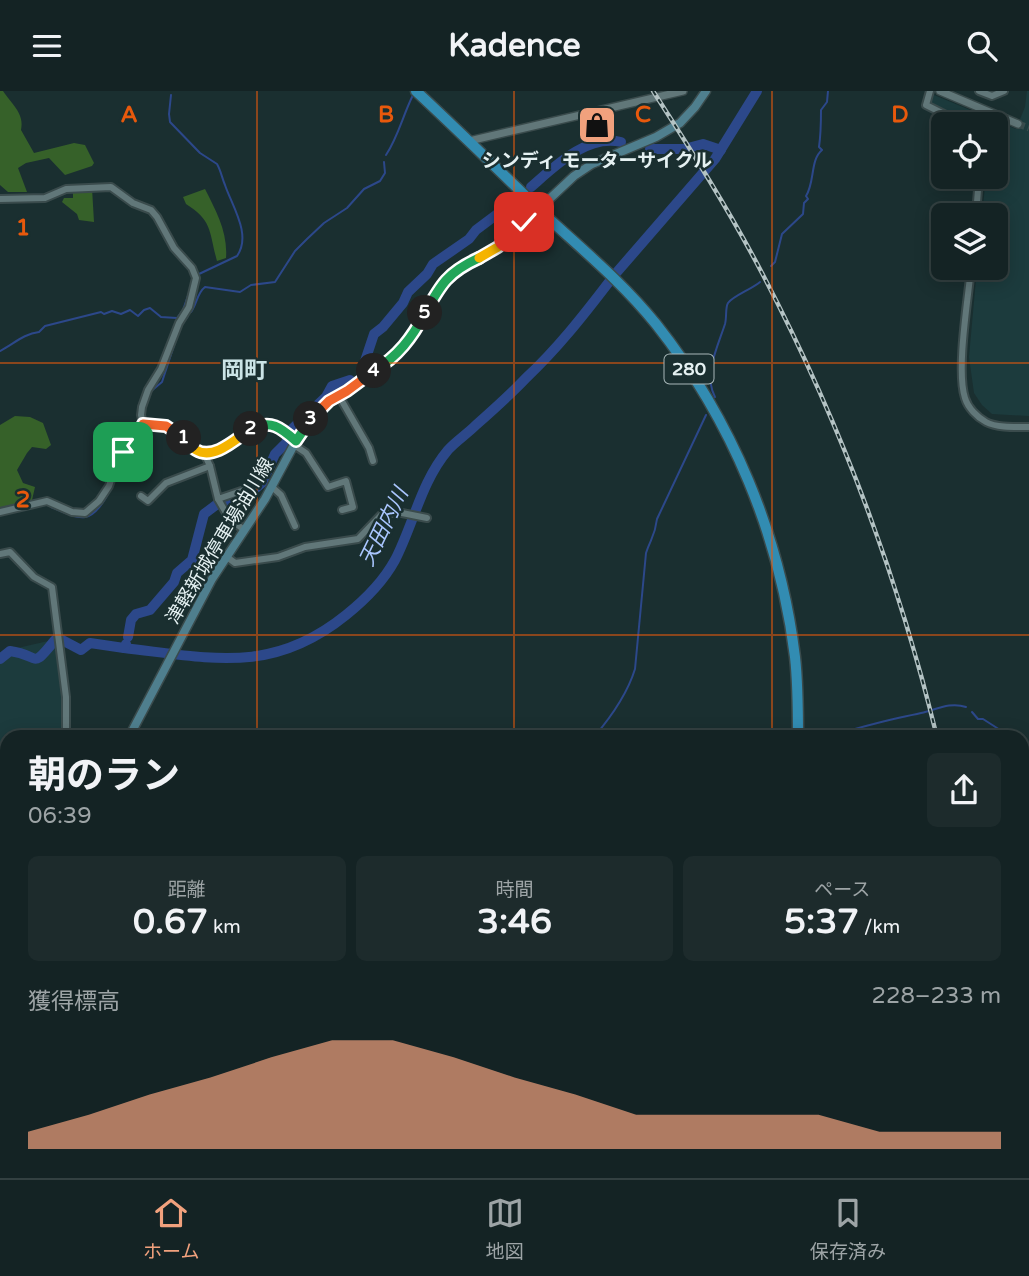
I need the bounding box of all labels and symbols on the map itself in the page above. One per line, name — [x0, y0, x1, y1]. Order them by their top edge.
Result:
text: A — [120, 101, 138, 129]
text: B — [378, 101, 394, 129]
text: C — [635, 101, 651, 129]
text: D — [891, 101, 909, 129]
shop icon: シンディ モーターサイクル — [576, 104, 618, 146]
place label: シンディ モーターサイクル — [482, 150, 712, 172]
pin — [494, 192, 554, 252]
text: 1 — [16, 214, 30, 242]
pin: 5 — [408, 295, 442, 331]
pin: 4 — [356, 353, 392, 389]
road number: 280 — [664, 355, 714, 383]
district label: 岡町 — [221, 357, 267, 385]
pin: 3 — [294, 401, 328, 437]
pin: 2 — [233, 411, 268, 447]
pin: 1 — [166, 421, 202, 455]
pin — [93, 422, 153, 482]
street label: 津軽新城停車場油川線 — [162, 454, 278, 628]
water label: 天田内川 — [354, 482, 415, 570]
text: 2 — [16, 486, 30, 514]

